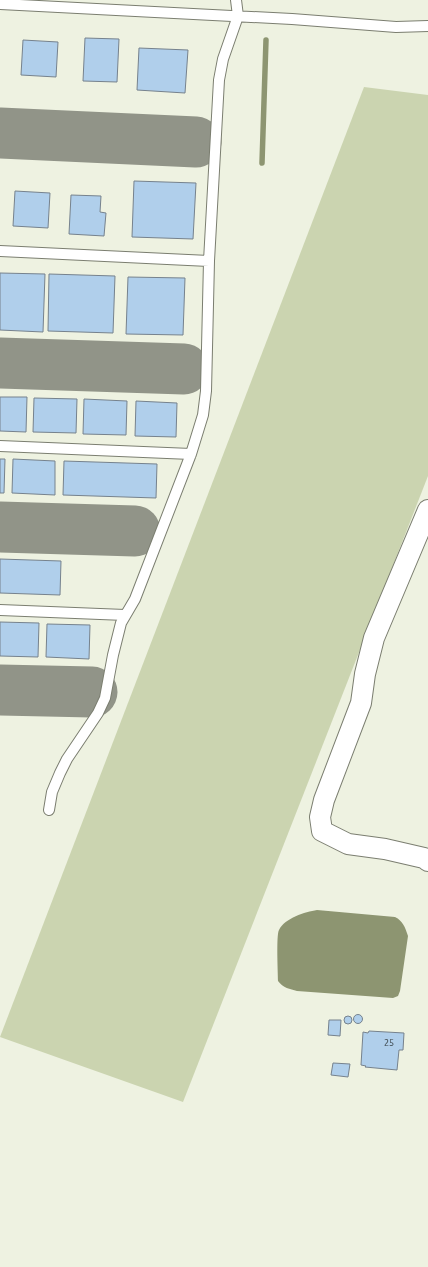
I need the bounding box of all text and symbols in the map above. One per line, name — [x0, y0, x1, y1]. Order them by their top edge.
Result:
house number: 25 — [384, 1038, 394, 1048]

